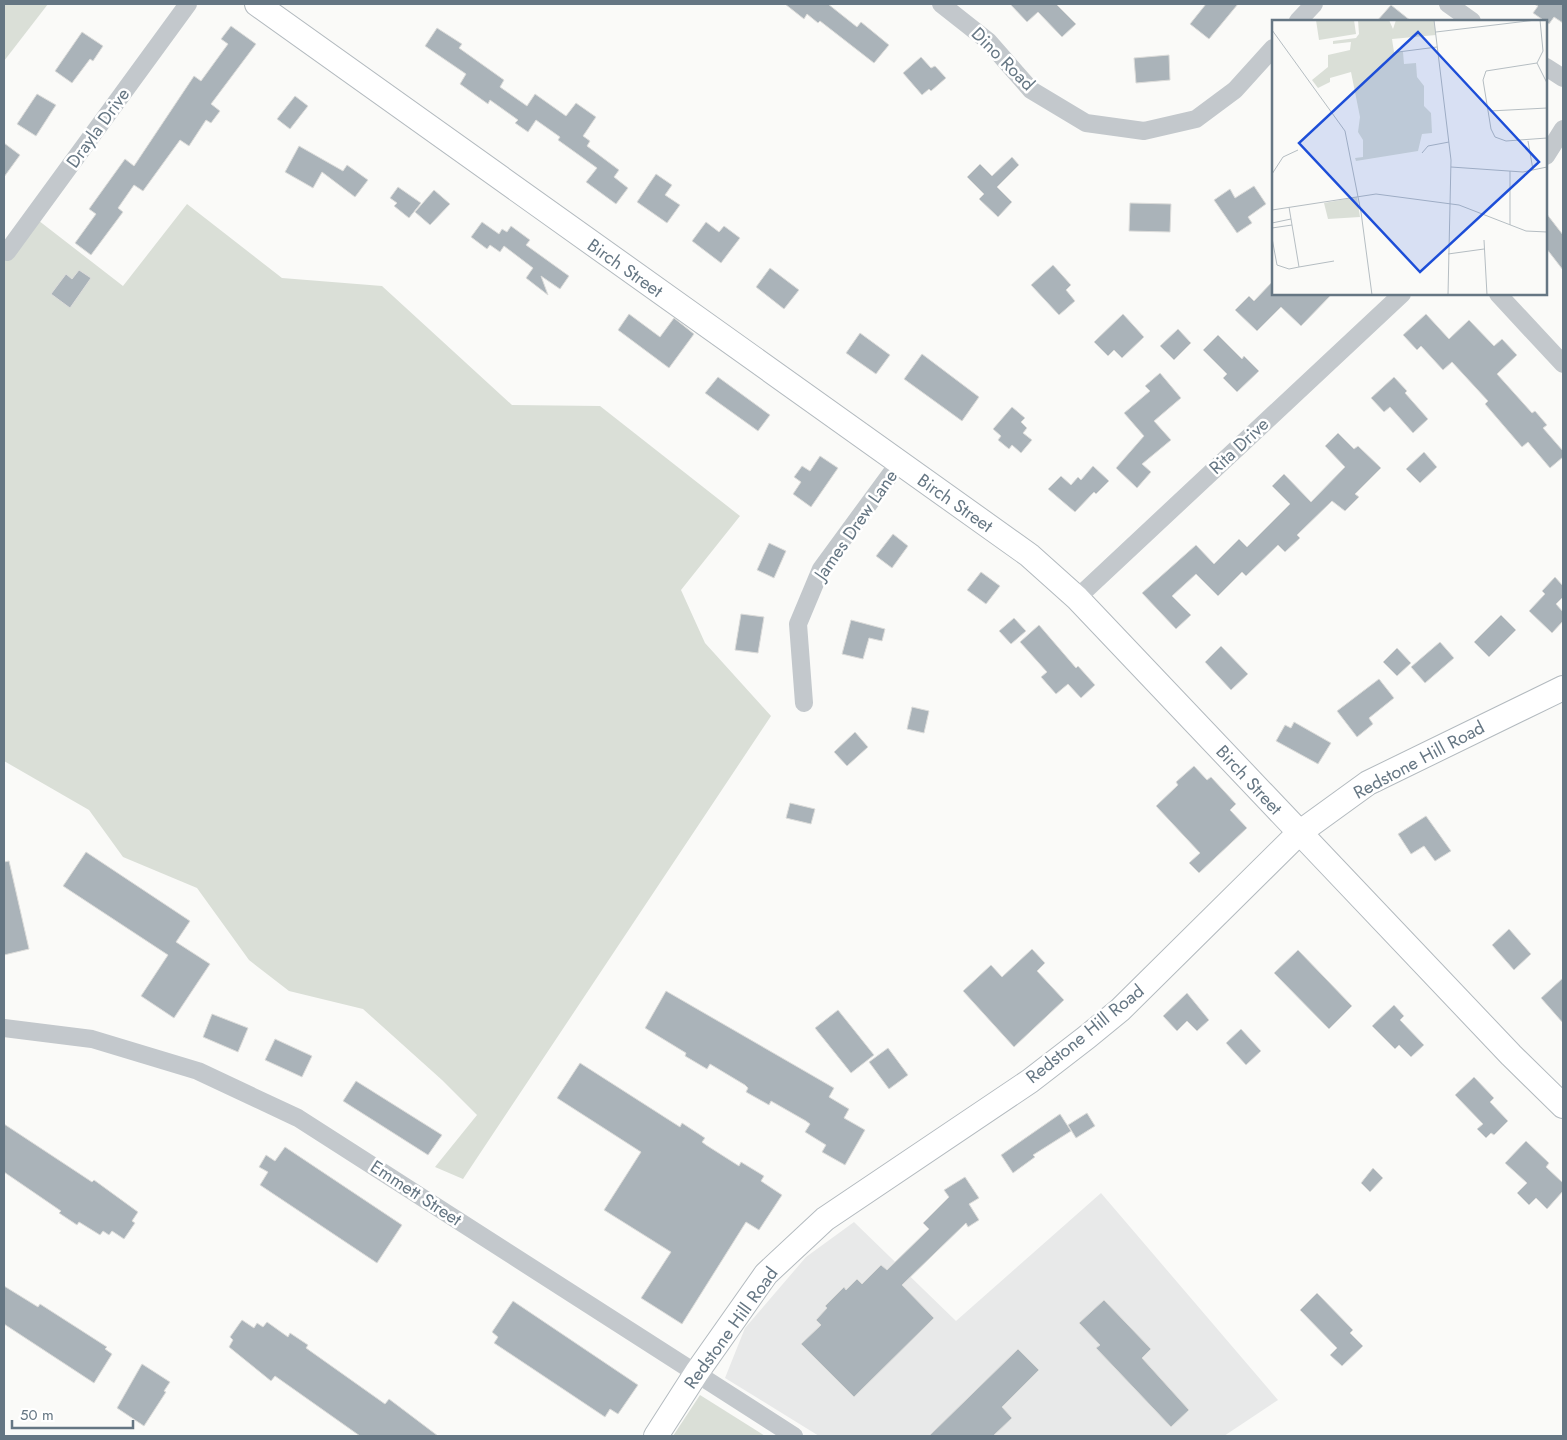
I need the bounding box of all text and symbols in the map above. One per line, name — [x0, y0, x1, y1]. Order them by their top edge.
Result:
inset map — [1272, 20, 1547, 295]
street label: Dino Road — [965, 21, 1041, 97]
street label: Drayla Drive — [60, 83, 136, 173]
street label: Birch Street — [582, 232, 669, 304]
street label: Rita Drive — [1203, 412, 1275, 480]
street label: James Drew Lane — [807, 465, 904, 587]
street label: Birch Street — [912, 467, 999, 539]
street label: Redstone Hill Road — [1349, 714, 1489, 806]
street label: Birch Street — [1210, 739, 1289, 821]
street label: Redstone Hill Road — [1020, 978, 1150, 1090]
street label: Emmett Street — [365, 1154, 467, 1233]
street label: Redstone Hill Road — [678, 1262, 784, 1394]
scale bar — [12, 1398, 134, 1430]
text: 50 m — [20, 1404, 54, 1426]

